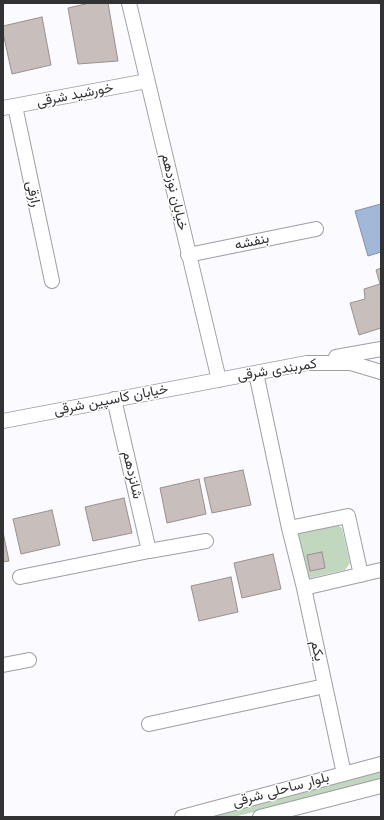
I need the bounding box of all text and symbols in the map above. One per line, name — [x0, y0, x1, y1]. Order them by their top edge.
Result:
street label: خورشید شرقی — [35, 79, 115, 111]
street label: خیابان نوزدهم — [157, 152, 191, 232]
street label: رازقی — [22, 179, 44, 209]
street label: بنفشه — [233, 230, 271, 254]
street label: کمربندی شرقی — [236, 355, 318, 385]
street label: خیابان کاسپین شرقی — [52, 381, 170, 419]
street label: شانزدهم — [118, 450, 146, 500]
street label: یکم — [307, 639, 327, 663]
street label: بلوار ساحلی شرقی — [231, 769, 331, 811]

